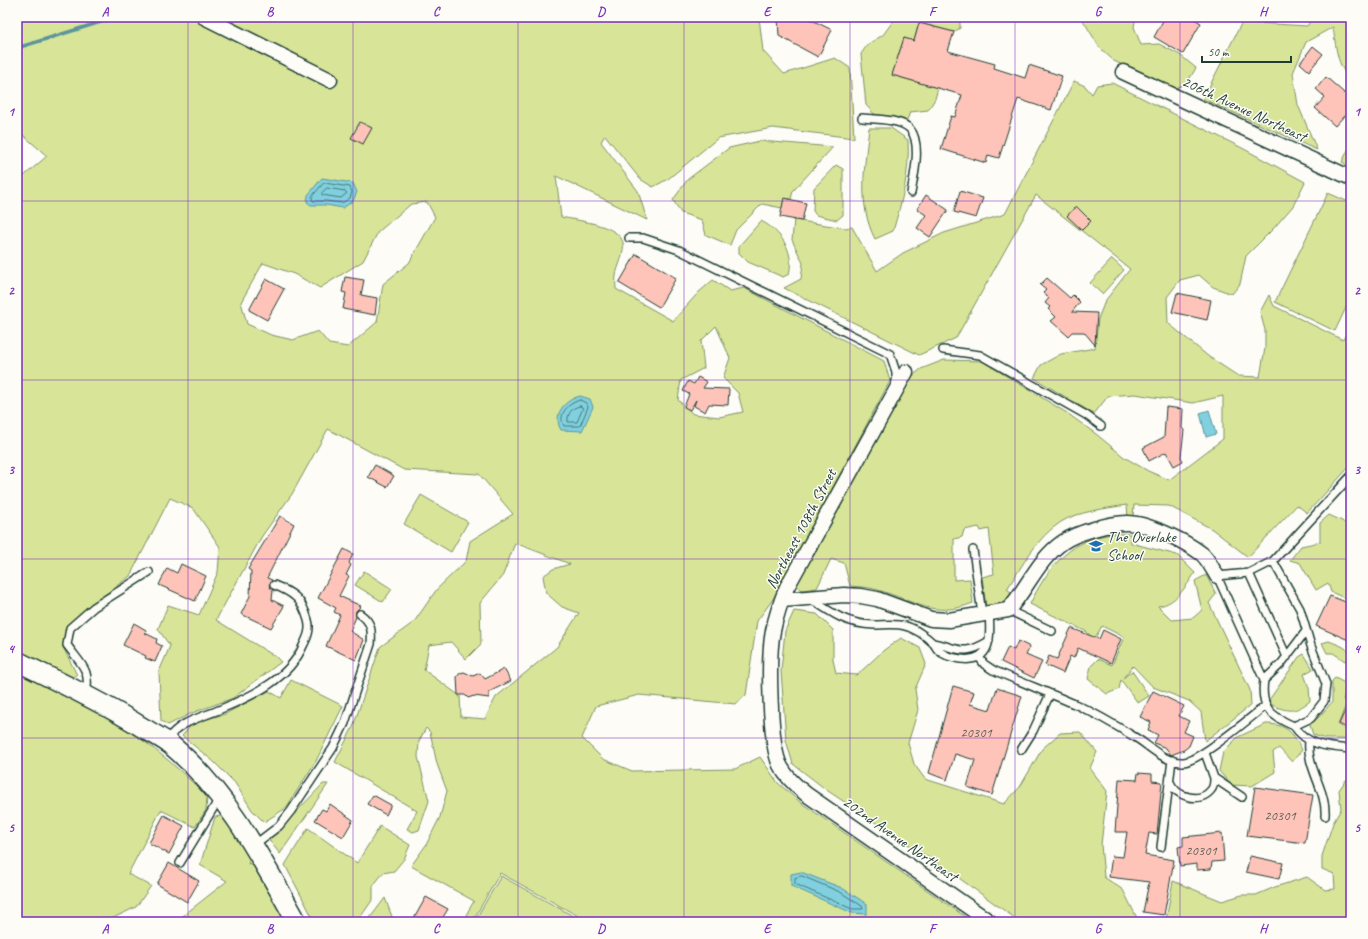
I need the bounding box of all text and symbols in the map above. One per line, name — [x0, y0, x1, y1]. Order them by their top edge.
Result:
text: A — [102, 4, 110, 20]
text: B — [267, 4, 275, 20]
text: C — [433, 4, 441, 20]
text: D — [597, 4, 606, 20]
text: E — [764, 4, 773, 20]
text: F — [929, 4, 938, 20]
text: G — [1095, 4, 1103, 20]
text: H — [1259, 4, 1269, 20]
scale bar — [1202, 38, 1291, 64]
text: 50 m — [1208, 44, 1230, 60]
street label: 206th Avenue Northeast — [1179, 71, 1312, 148]
text: 1 — [8, 104, 16, 120]
text: 1 — [1354, 104, 1362, 120]
text: 2 — [8, 283, 15, 299]
text: 2 — [1354, 283, 1361, 299]
text: 3 — [8, 462, 15, 478]
text: 3 — [1354, 462, 1361, 478]
street label: Northeast 108th Street — [761, 464, 842, 592]
place label: The Overlake School — [1107, 527, 1177, 565]
school or university icon: The Overlake School — [1088, 538, 1104, 554]
text: 4 — [8, 641, 16, 657]
text: 4 — [1354, 641, 1362, 657]
house number: 20301 — [960, 724, 992, 741]
street label: 202nd Avenue Northeast — [839, 792, 964, 888]
house number: 20301 — [1264, 807, 1296, 824]
text: 5 — [8, 820, 15, 836]
text: 5 — [1354, 820, 1361, 836]
house number: 20301 — [1185, 842, 1217, 859]
text: A — [102, 921, 110, 937]
text: B — [267, 921, 275, 937]
text: C — [433, 921, 441, 937]
text: D — [597, 921, 606, 937]
text: E — [764, 921, 773, 937]
text: F — [929, 921, 938, 937]
text: G — [1095, 921, 1103, 937]
text: H — [1259, 921, 1269, 937]

